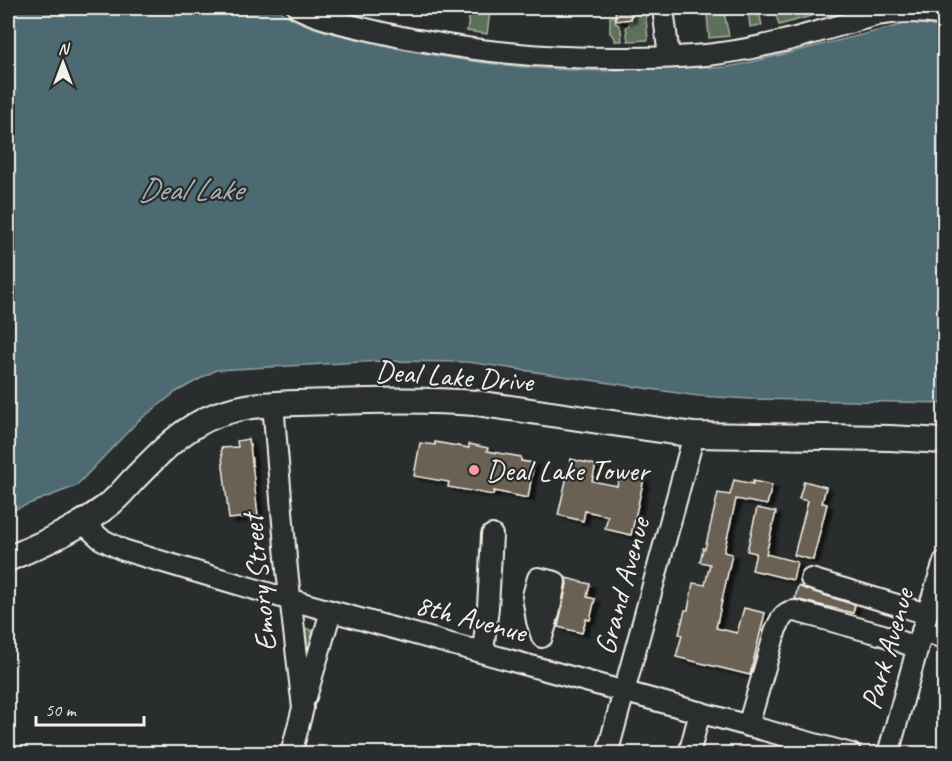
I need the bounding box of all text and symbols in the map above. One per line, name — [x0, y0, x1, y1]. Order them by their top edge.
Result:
north arrow — [33, 33, 93, 93]
text: N — [58, 39, 71, 59]
water label: Deal Lake — [138, 169, 247, 210]
street label: Deal Lake Drive — [374, 352, 536, 401]
place label: Deal Lake Tower — [486, 451, 652, 489]
marker: Deal Lake Tower — [467, 463, 481, 477]
street label: Emory Street — [232, 509, 285, 653]
street label: Grand Avenue — [586, 511, 659, 658]
street label: Park Avenue — [852, 582, 923, 714]
street label: 8th Avenue — [411, 585, 533, 652]
scale bar — [36, 689, 144, 727]
text: 50 m — [45, 699, 78, 721]

